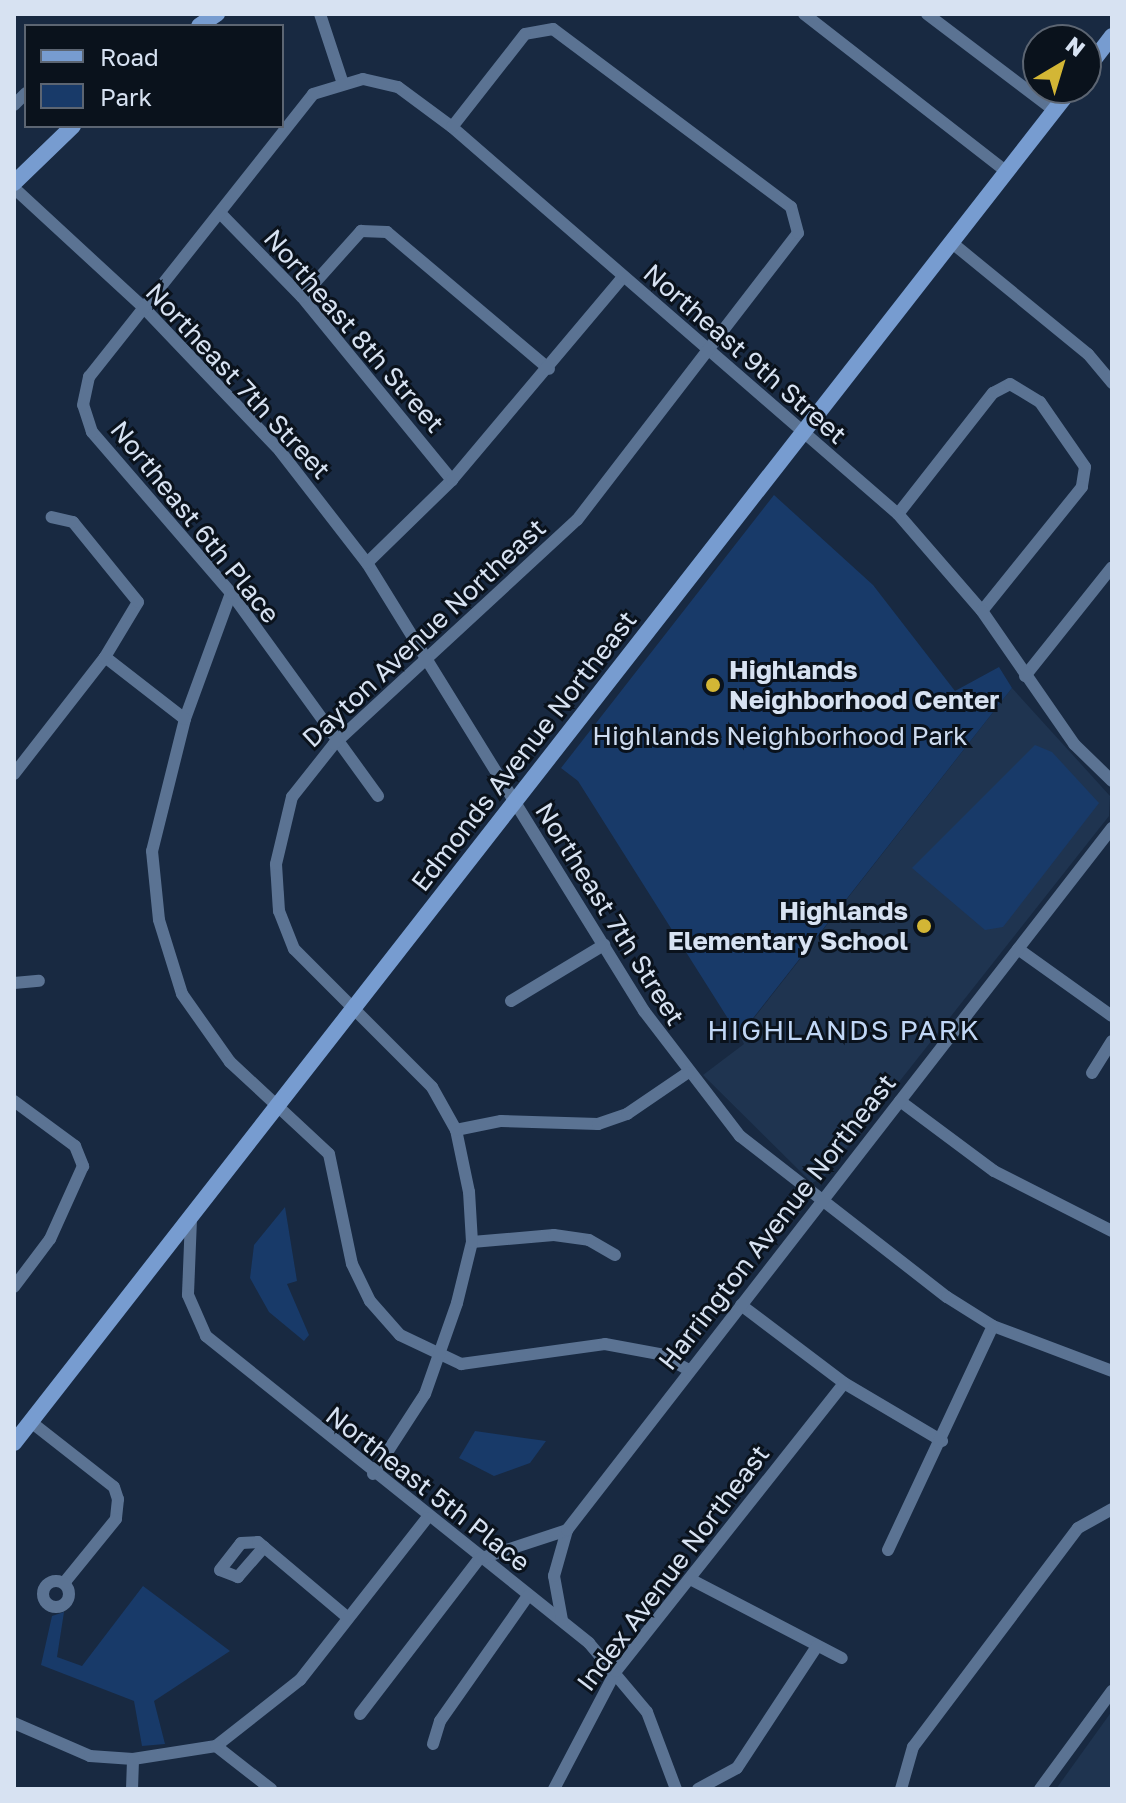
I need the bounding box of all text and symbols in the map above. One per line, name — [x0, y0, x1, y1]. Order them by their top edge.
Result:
legend — [24, 24, 284, 128]
north arrow — [1022, 24, 1102, 104]
text: N — [1061, 30, 1091, 62]
text: Road — [100, 42, 159, 71]
text: Park — [100, 82, 152, 111]
street label: Northeast 8th Street — [257, 223, 451, 439]
street label: Northeast 9th Street — [637, 257, 853, 451]
street label: Northeast 7th Street — [139, 277, 337, 485]
street label: Northeast 6th Place — [104, 415, 286, 629]
street label: Dayton Avenue Northeast — [296, 512, 552, 754]
street label: Edmonds Avenue Northeast — [405, 605, 643, 897]
place label: Highlands Neighborhood Center — [729, 654, 999, 716]
marker: Highlands Neighborhood Center — [704, 676, 722, 694]
park label: Highlands Neighborhood Park — [592, 720, 968, 752]
street label: Northeast 7th Street — [529, 797, 691, 1031]
place label: Highlands Elementary School — [668, 895, 908, 956]
marker: Highlands Elementary School — [915, 917, 933, 935]
district label: HIGHLANDS PARK — [707, 1013, 981, 1047]
street label: Harrington Avenue Northeast — [652, 1068, 902, 1376]
street label: Northeast 5th Place — [320, 1400, 536, 1578]
street label: Index Avenue Northeast — [570, 1439, 776, 1697]

